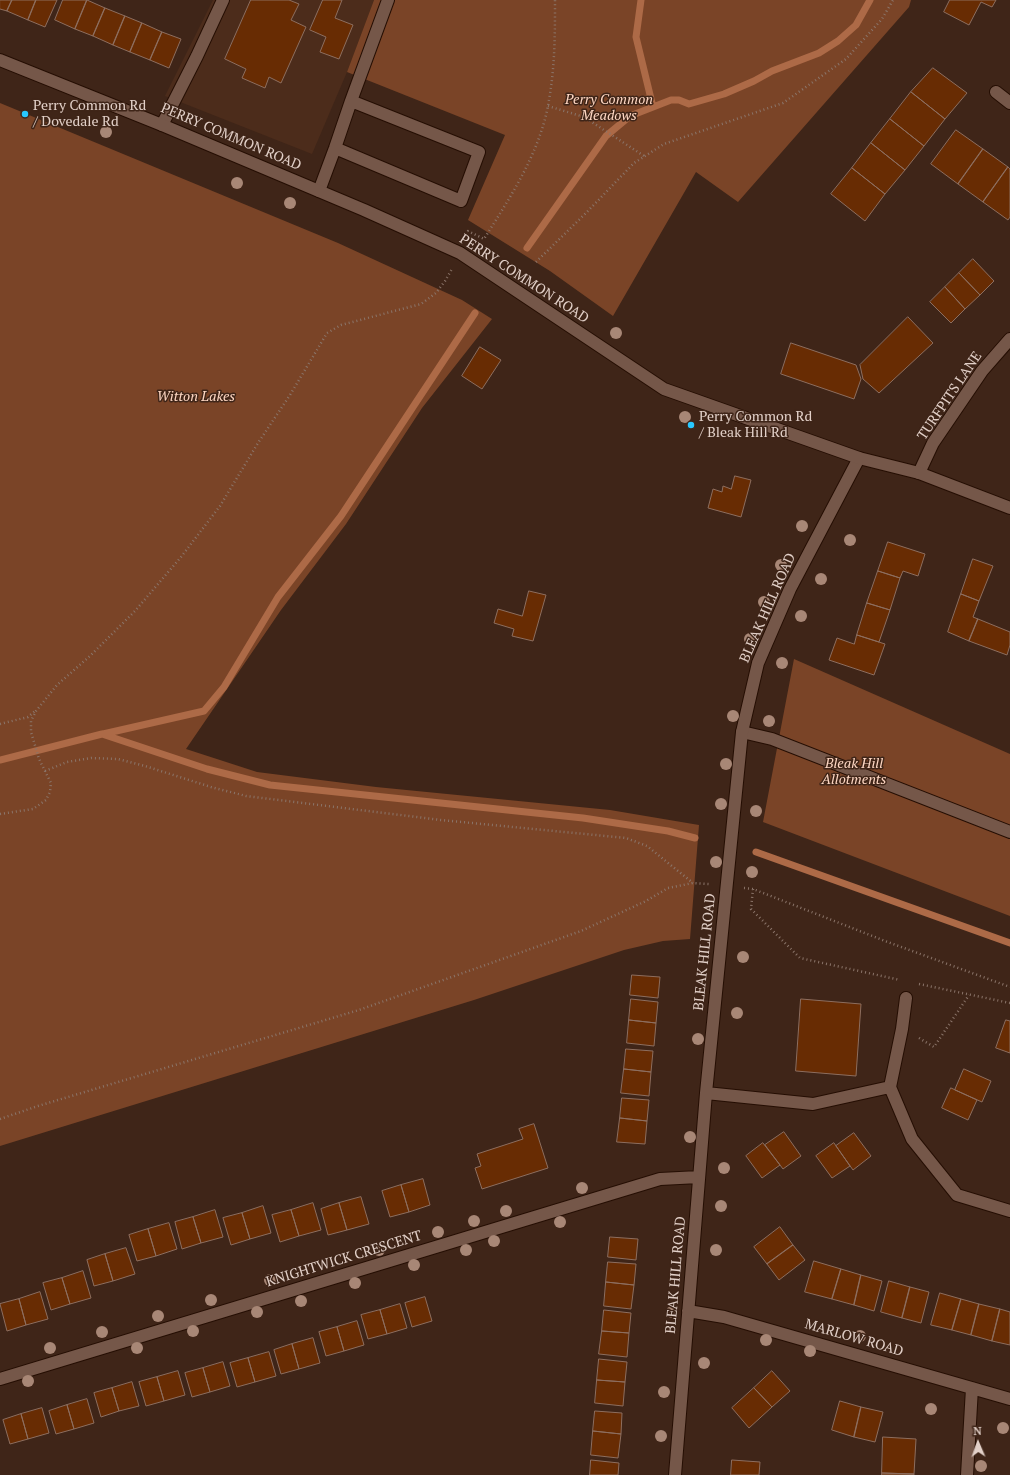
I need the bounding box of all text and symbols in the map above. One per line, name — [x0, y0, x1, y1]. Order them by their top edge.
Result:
park label: Perry Common Meadows — [565, 92, 653, 124]
place label: Perry Common Rd / Dovedale Rd — [33, 98, 146, 130]
street label: PERRY COMMON ROAD — [158, 100, 304, 174]
marker: Perry Common Rd / Dovedale Rd — [20, 109, 30, 119]
street label: PERRY COMMON ROAD — [456, 231, 592, 327]
street label: TURFPITS LANE — [914, 349, 986, 443]
park label: Witton Lakes — [157, 389, 235, 405]
place label: Perry Common Rd / Bleak Hill Rd — [699, 409, 812, 442]
marker: Perry Common Rd / Bleak Hill Rd — [686, 420, 696, 430]
street label: BLEAK HILL ROAD — [736, 551, 800, 665]
park label: Bleak Hill Allotments — [822, 756, 886, 788]
street label: BLEAK HILL ROAD — [690, 892, 720, 1012]
street label: BLEAK HILL ROAD — [662, 1216, 690, 1334]
street label: KNIGHTWICK CRESCENT — [264, 1227, 424, 1291]
street label: MARLOW ROAD — [803, 1316, 905, 1360]
north arrow — [958, 1423, 998, 1463]
text: N — [973, 1424, 982, 1438]

